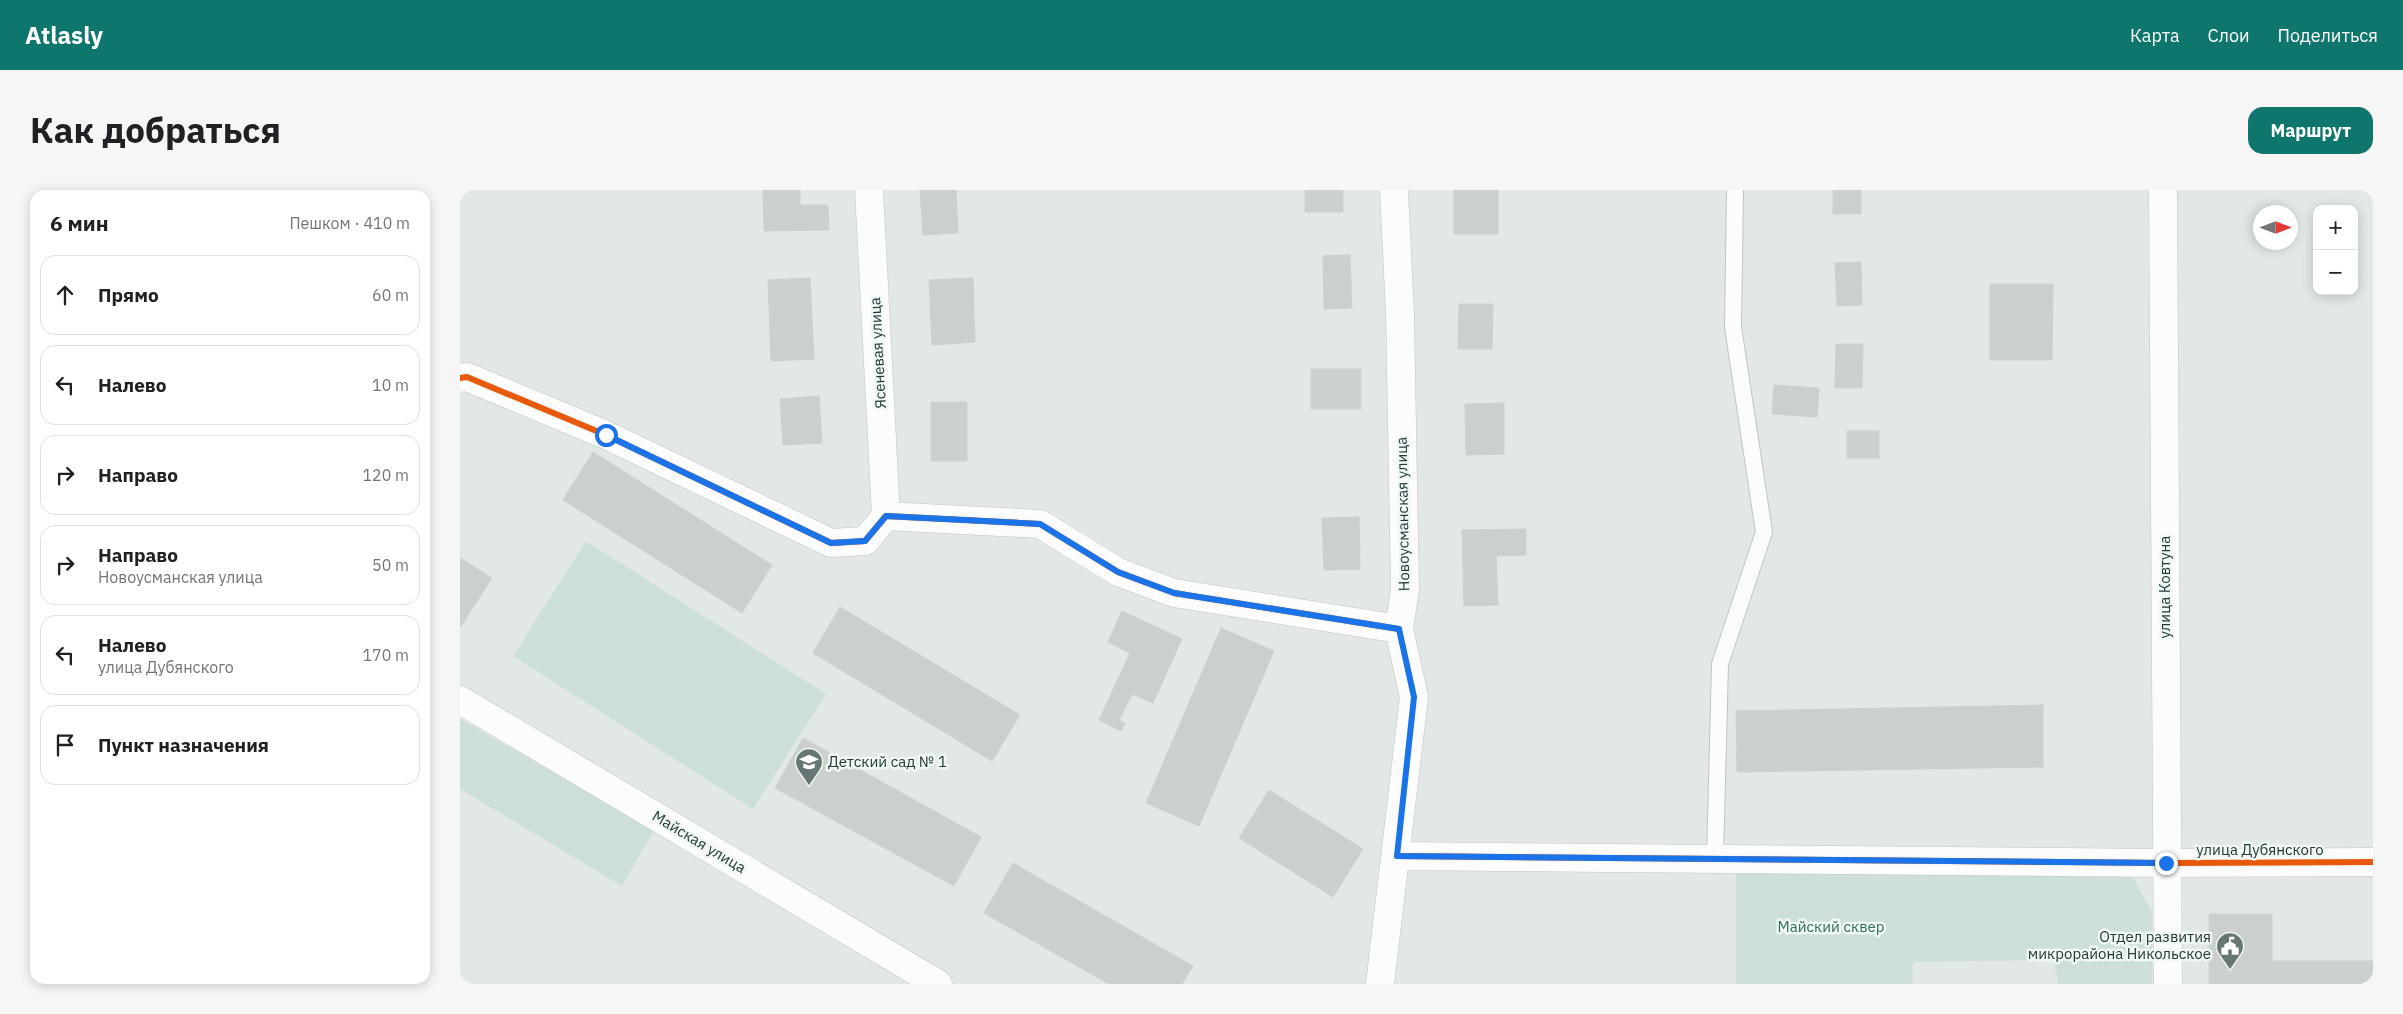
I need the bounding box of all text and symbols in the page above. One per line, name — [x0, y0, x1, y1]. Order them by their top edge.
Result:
text: Atlasly — [25, 19, 103, 51]
text: Карта — [2130, 24, 2180, 47]
text: Слои — [2208, 24, 2250, 47]
text: Поделиться — [2278, 24, 2378, 47]
text: Как добраться — [30, 107, 281, 153]
button: Маршрут — [2248, 107, 2373, 154]
north arrow — [2253, 205, 2298, 250]
map controls — [2313, 205, 2358, 295]
button: + — [2313, 205, 2358, 250]
text: 6 мин — [50, 209, 109, 237]
text: Пешком · 410 m — [289, 213, 410, 233]
button: − — [2313, 250, 2358, 295]
icon: ahead — [51, 281, 79, 309]
text: Прямо — [98, 283, 159, 307]
text: 60 m — [372, 285, 409, 305]
street label: Ясеневая улица — [865, 297, 890, 409]
icon: left — [51, 371, 79, 399]
text: Налево — [98, 373, 167, 397]
text: 10 m — [372, 375, 409, 395]
route start — [595, 424, 618, 447]
street label: Новоусманская улица — [1392, 437, 1413, 591]
icon: right — [51, 461, 79, 489]
text: Направо — [98, 463, 178, 487]
text: 120 m — [362, 465, 409, 485]
street label: улица Ковтуна — [2155, 536, 2174, 638]
text: Направо — [98, 543, 178, 567]
icon: right — [51, 551, 79, 579]
text: 50 m — [372, 555, 409, 575]
text: Новоусманская улица — [98, 567, 263, 587]
text: Налево — [98, 633, 167, 657]
icon: left — [51, 641, 79, 669]
text: 170 m — [362, 645, 409, 665]
text: улица Дубянского — [98, 657, 234, 677]
icon: arrive — [51, 731, 79, 759]
text: Пункт назначения — [98, 733, 269, 757]
school or university icon: Детский сад № 1 — [794, 747, 824, 786]
place label: Детский сад № 1 — [828, 752, 947, 771]
street label: Майская улица — [649, 806, 749, 877]
street label: улица Дубянского — [2196, 840, 2324, 859]
route end — [2155, 852, 2178, 875]
park label: Майский сквер — [1777, 917, 1885, 936]
place label: Отдел развития микрорайона Никольское — [2028, 927, 2211, 963]
public building icon: Отдел развития микрорайона Никольское — [2215, 931, 2245, 970]

